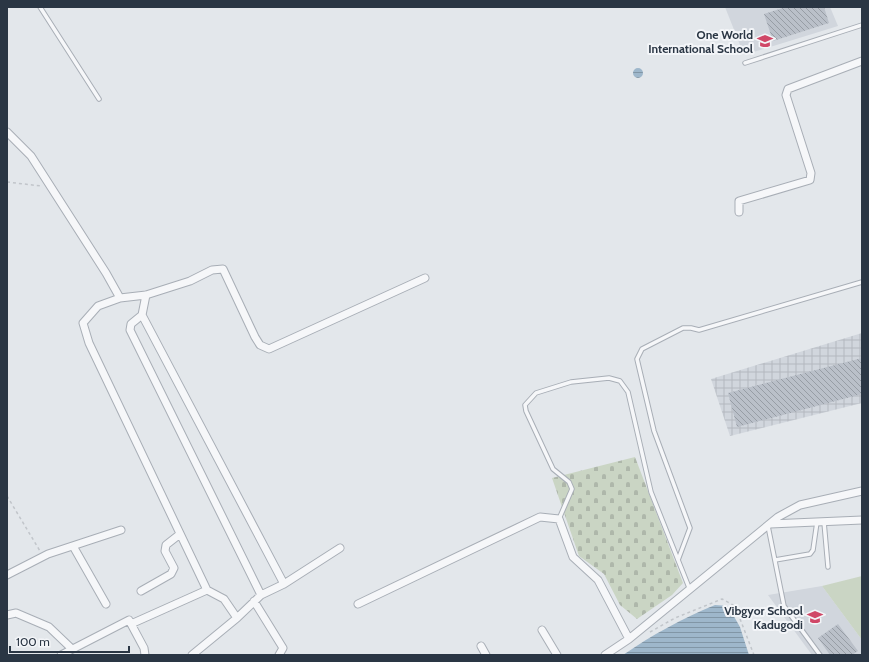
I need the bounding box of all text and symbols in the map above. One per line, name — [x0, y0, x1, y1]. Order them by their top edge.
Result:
place label: One World International School — [648, 27, 753, 56]
school or university icon: One World International School — [756, 32, 774, 50]
place label: Vibgyor School Kadugodi — [724, 603, 803, 632]
school or university icon: Vibgyor School Kadugodi — [806, 608, 824, 626]
scale bar — [10, 628, 129, 654]
text: 100 m — [16, 634, 50, 649]

